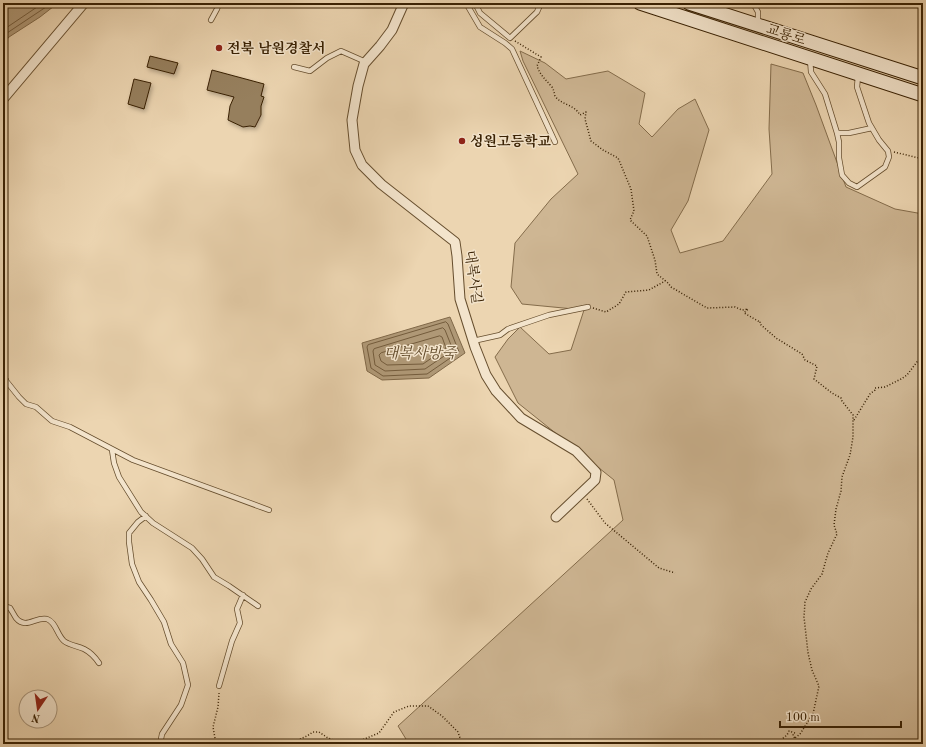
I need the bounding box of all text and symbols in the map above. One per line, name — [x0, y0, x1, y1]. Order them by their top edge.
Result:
street label: 교룡로 — [764, 21, 808, 48]
place label: 전북 남원경찰서 — [227, 40, 326, 56]
marker: 전북 남원경찰서 — [214, 43, 224, 53]
place label: 성원고등학교 — [470, 133, 552, 149]
marker: 성원고등학교 — [457, 136, 467, 146]
street label: 대복사길 — [462, 249, 485, 305]
water label: 대복사방죽 — [384, 345, 458, 362]
north arrow — [18, 689, 58, 729]
scale bar — [780, 703, 901, 729]
text: N — [30, 711, 41, 724]
text: 100 m — [786, 712, 820, 724]

